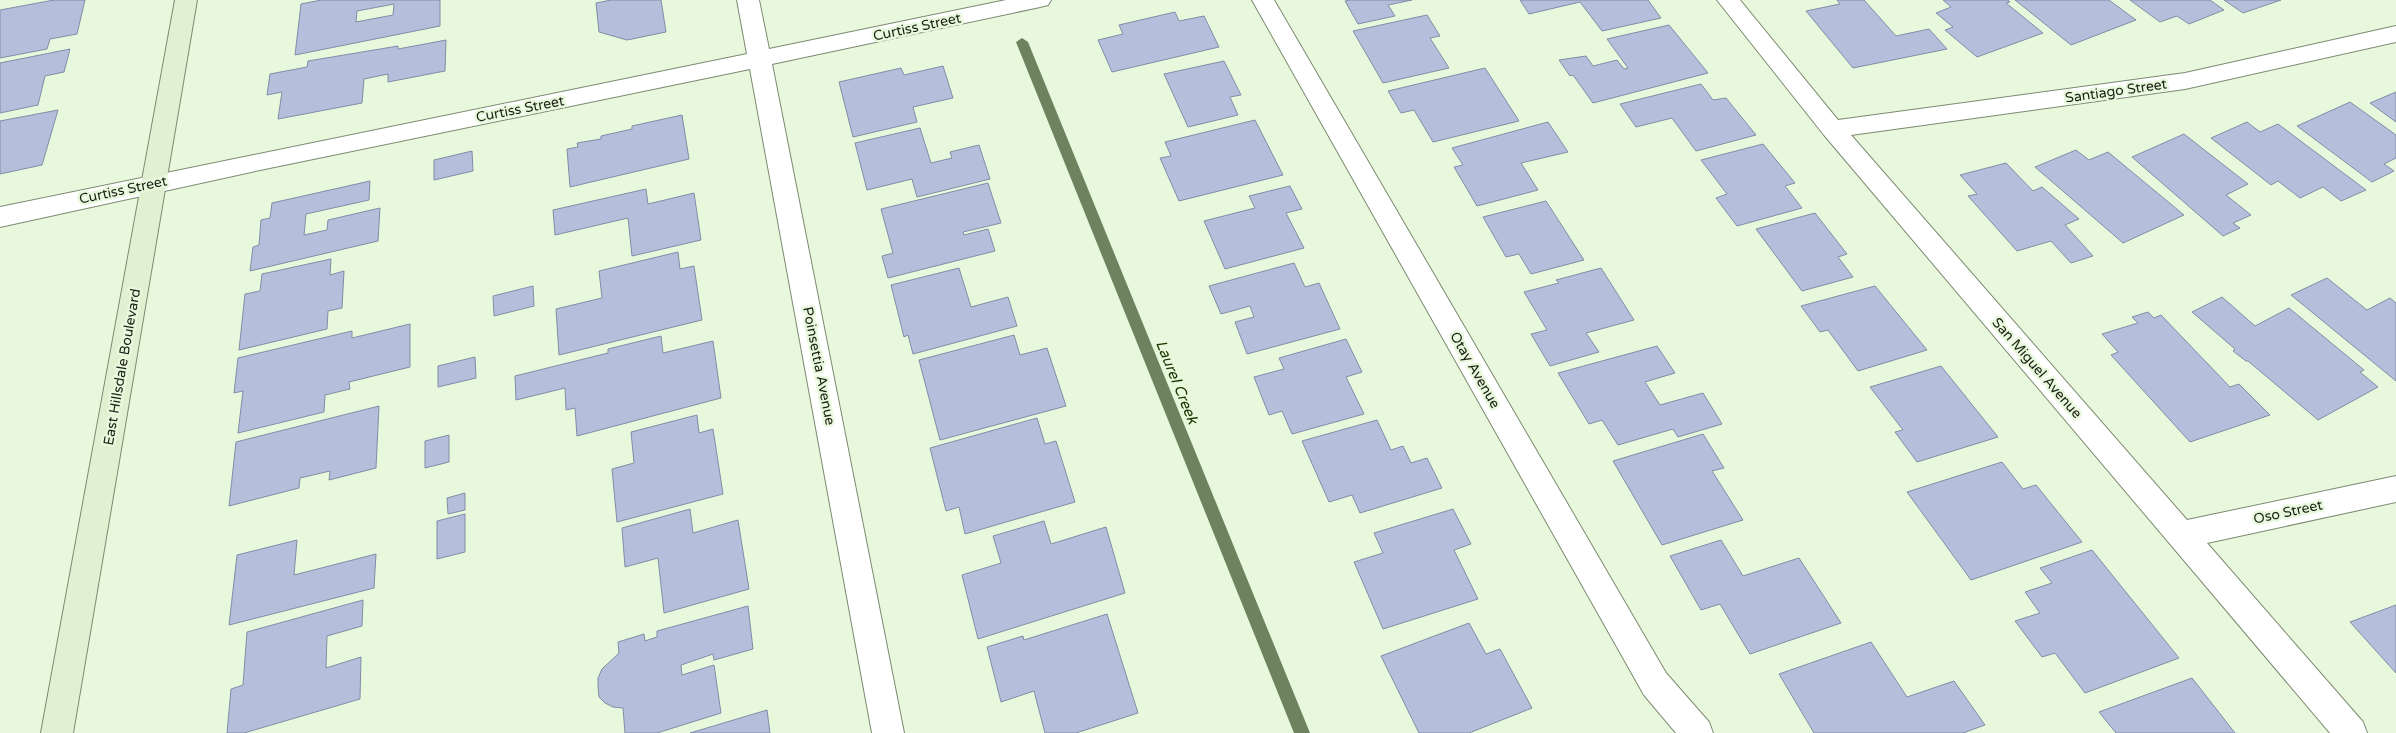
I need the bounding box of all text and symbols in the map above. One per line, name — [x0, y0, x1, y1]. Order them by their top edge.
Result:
street label: Curtiss Street — [872, 9, 963, 45]
street label: Santiago Street — [2064, 75, 2169, 107]
street label: Curtiss Street — [475, 92, 566, 126]
street label: Curtiss Street — [78, 172, 169, 208]
street label: East Hillsdale Boulevard — [100, 287, 144, 447]
street label: Poinsettia Avenue — [799, 305, 839, 427]
street label: San Miguel Avenue — [1989, 314, 2085, 422]
street label: Otay Avenue — [1446, 329, 1504, 411]
water label: Laurel Creek — [1152, 337, 1203, 428]
street label: Oso Street — [2252, 496, 2325, 528]

